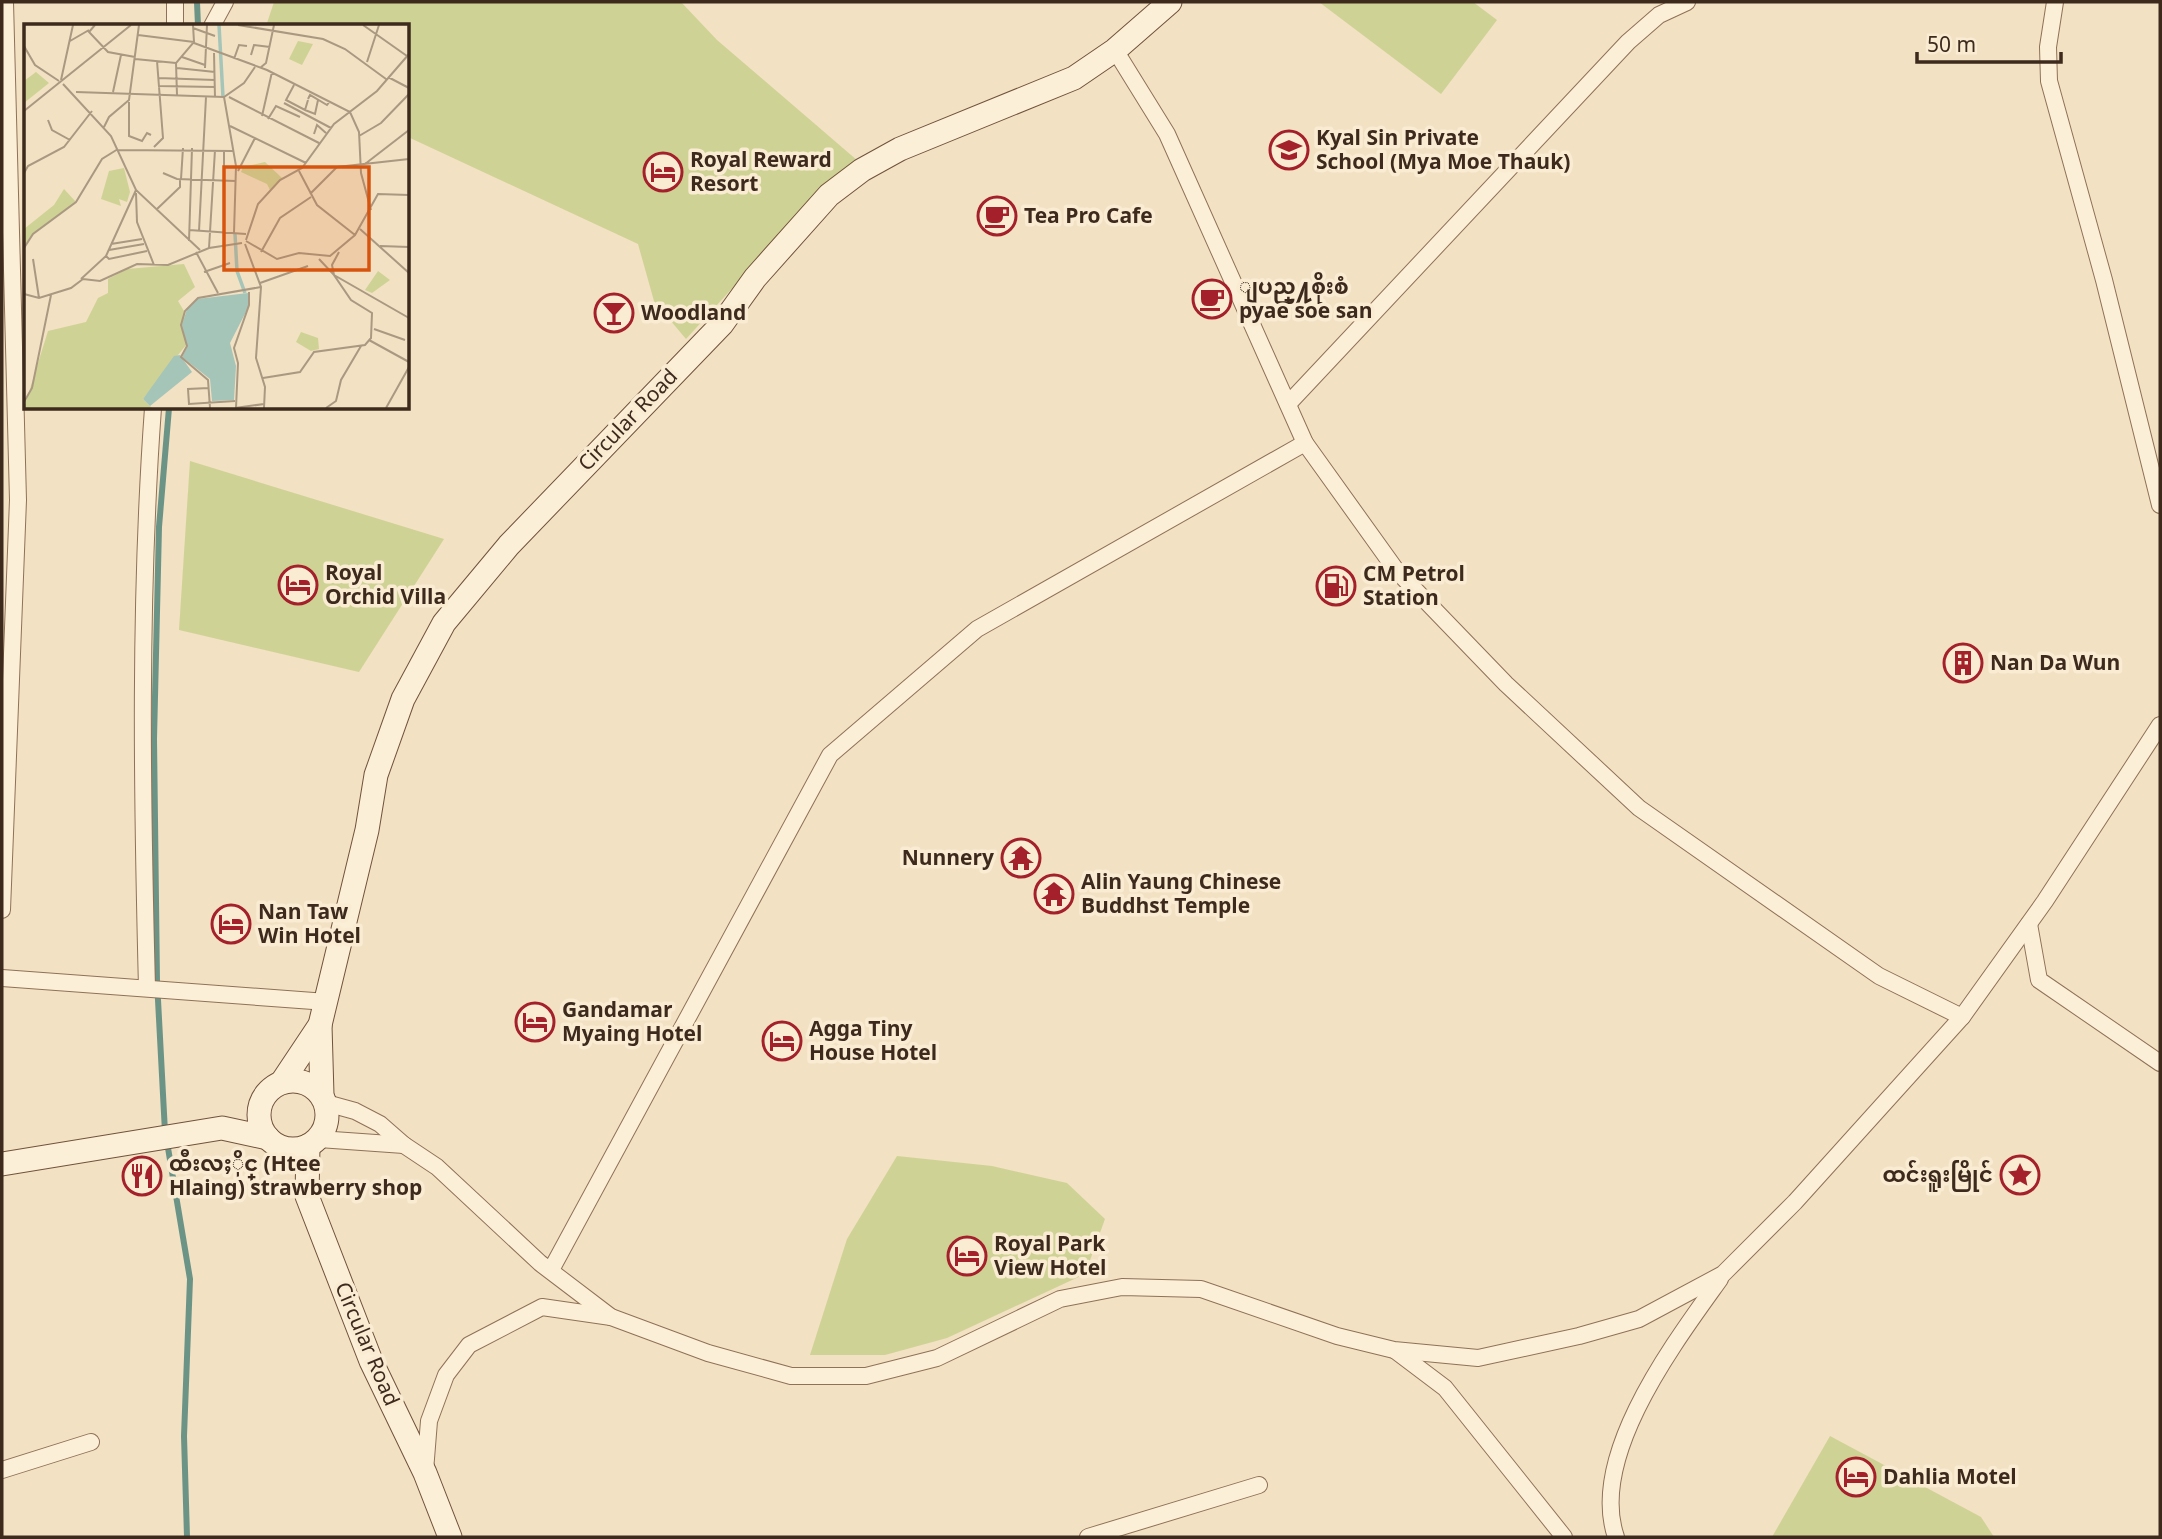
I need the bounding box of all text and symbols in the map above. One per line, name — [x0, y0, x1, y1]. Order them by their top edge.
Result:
scale bar — [1917, 21, 2060, 65]
inset map — [24, 24, 410, 410]
text: 50 m — [1927, 24, 1976, 70]
place label: Kyal Sin Private School (Mya Moe Thauk) — [1316, 117, 1570, 187]
school or university icon: Kyal Sin Private School (Mya Moe Thauk) — [1268, 129, 1310, 171]
place label: Royal Reward Resort — [690, 139, 832, 209]
hotel icon: Royal Reward Resort — [642, 151, 684, 193]
cafe icon: Tea Pro Cafe — [976, 195, 1018, 237]
place label: Tea Pro Cafe — [1024, 195, 1153, 241]
place label: ျပည္႔စိုးစံ pyae soe san — [1239, 266, 1373, 336]
cafe icon: ျပည္႔စိုးစံ pyae soe san — [1191, 278, 1233, 320]
bar icon: Woodland — [593, 292, 635, 334]
place label: Woodland — [641, 292, 746, 338]
street label: Circular Road — [567, 358, 692, 485]
place label: Royal Orchid Villa — [325, 552, 446, 622]
place label: CM Petrol Station — [1363, 553, 1465, 623]
hotel icon: Royal Orchid Villa — [277, 564, 319, 606]
fuel station icon: CM Petrol Station — [1315, 565, 1357, 607]
building icon: Nan Da Wun — [1942, 642, 1984, 684]
place label: Nan Da Wun — [1990, 642, 2120, 688]
place label: Nunnery — [902, 837, 994, 883]
temple icon: Nunnery — [1000, 837, 1042, 879]
place label: Alin Yaung Chinese Buddhst Temple — [1081, 861, 1281, 931]
temple icon: Alin Yaung Chinese Buddhst Temple — [1033, 873, 1075, 915]
place label: Nan Taw Win Hotel — [258, 891, 361, 961]
hotel icon: Nan Taw Win Hotel — [210, 903, 252, 945]
place label: Gandamar Myaing Hotel — [562, 989, 702, 1059]
hotel icon: Gandamar Myaing Hotel — [514, 1001, 556, 1043]
place label: Agga Tiny House Hotel — [809, 1008, 937, 1078]
hotel icon: Agga Tiny House Hotel — [761, 1020, 803, 1062]
place label: ထီးလႈိုင္ (Htee Hlaing) strawberry shop — [169, 1143, 422, 1213]
place label: ထင်းရူးမြိုင် — [1882, 1154, 1993, 1200]
place icon: ထင်းရူးမြိုင် — [1999, 1154, 2041, 1196]
restaurant icon: ထီးလႈိုင္ (Htee Hlaing) strawberry shop — [121, 1155, 163, 1197]
place label: Royal Park View Hotel — [994, 1223, 1106, 1293]
hotel icon: Royal Park View Hotel — [946, 1235, 988, 1277]
street label: Circular Road — [318, 1275, 412, 1414]
hotel icon: Dahlia Motel — [1835, 1456, 1877, 1498]
place label: Dahlia Motel — [1883, 1456, 2017, 1502]

